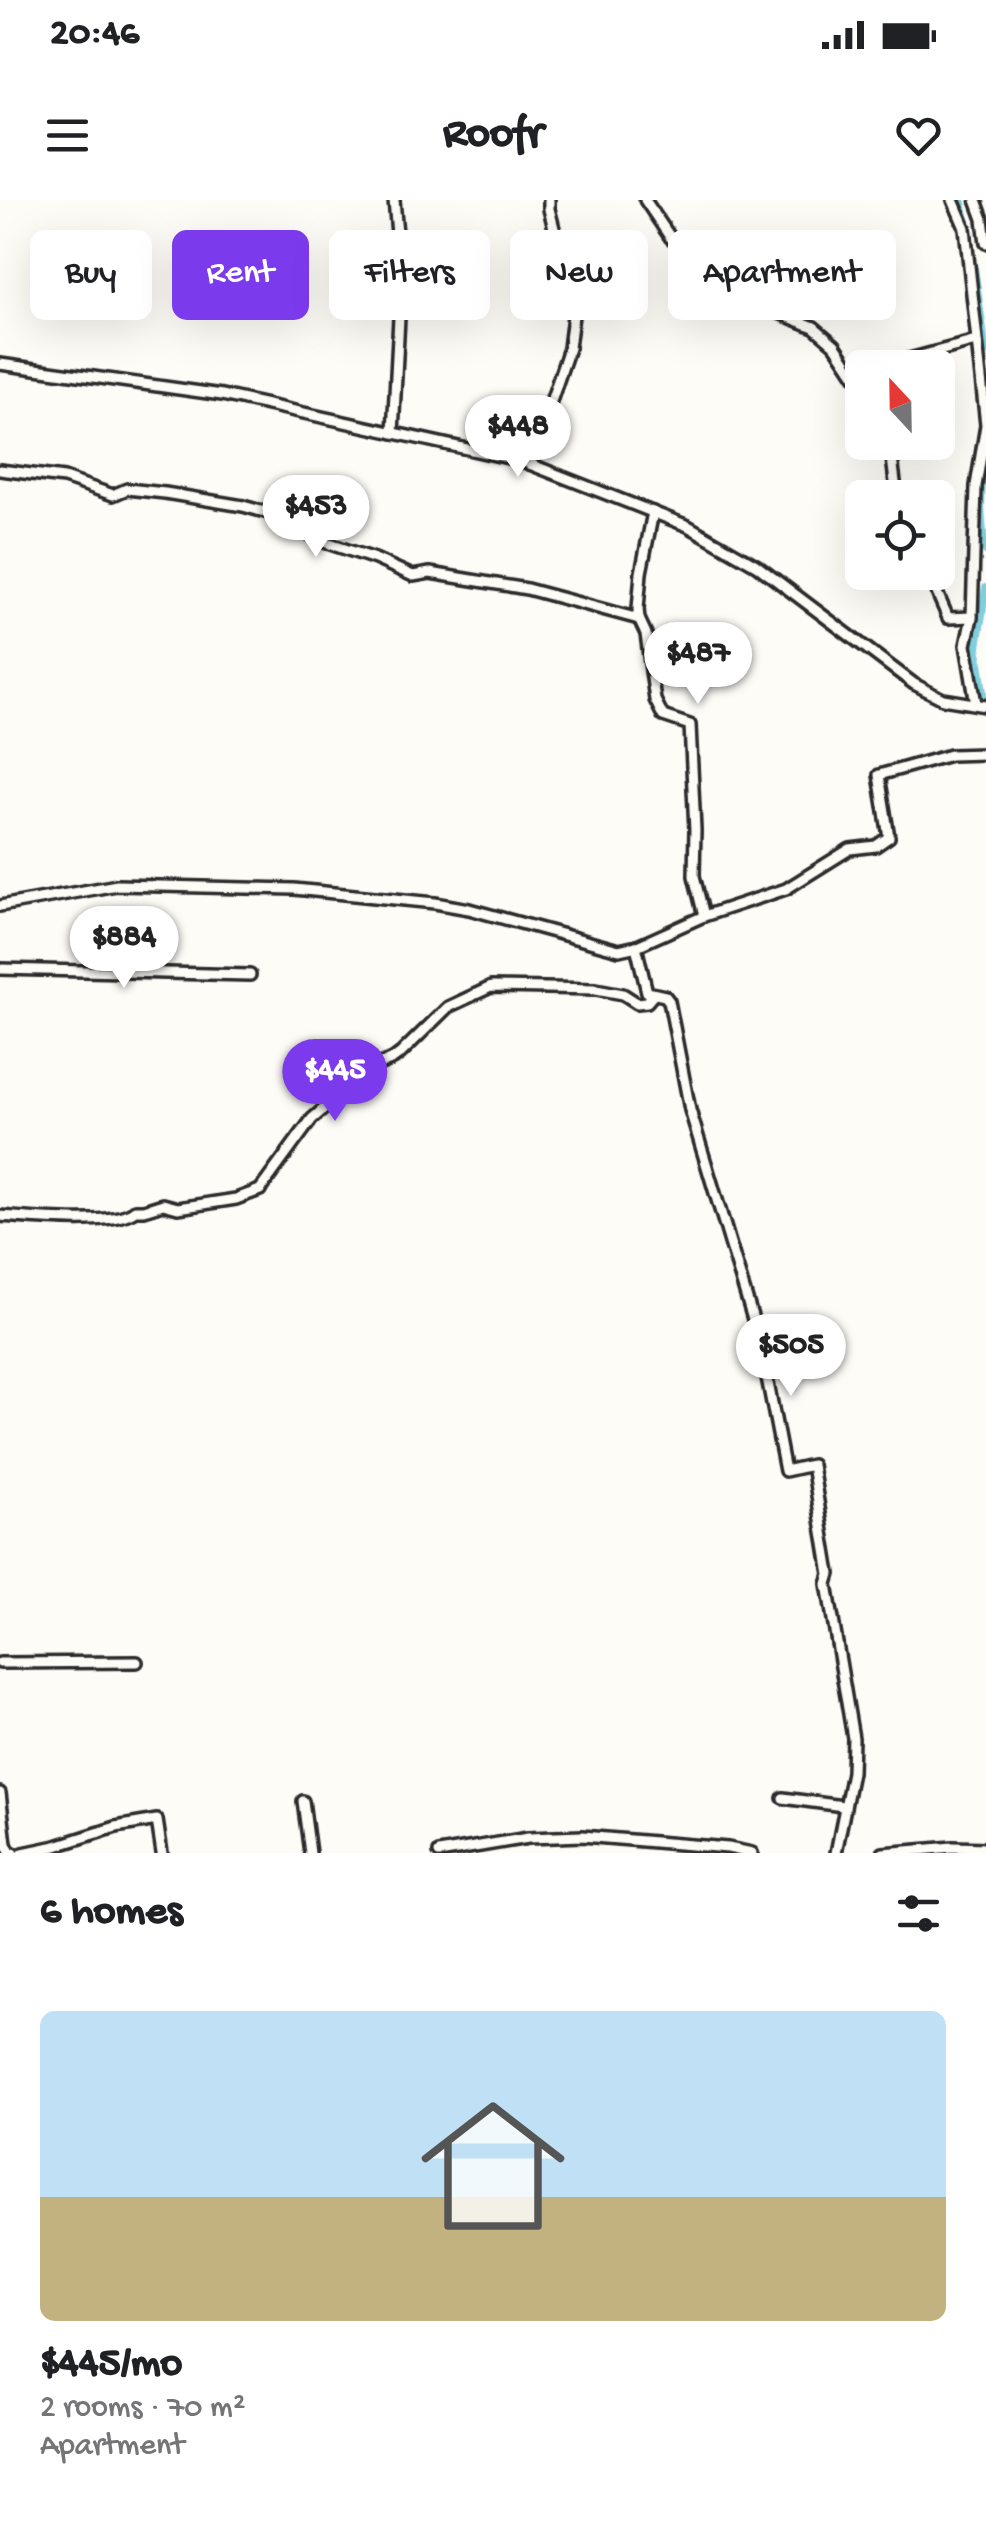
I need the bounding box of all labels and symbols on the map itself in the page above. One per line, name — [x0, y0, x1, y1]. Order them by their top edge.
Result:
north arrow — [845, 350, 955, 460]
pin: $448 — [459, 395, 577, 480]
pin: $453 — [257, 475, 375, 560]
pin: $487 — [639, 622, 757, 707]
pin: $884 — [65, 906, 183, 991]
pin: $445 — [276, 1039, 394, 1124]
pin: $505 — [732, 1314, 850, 1399]

